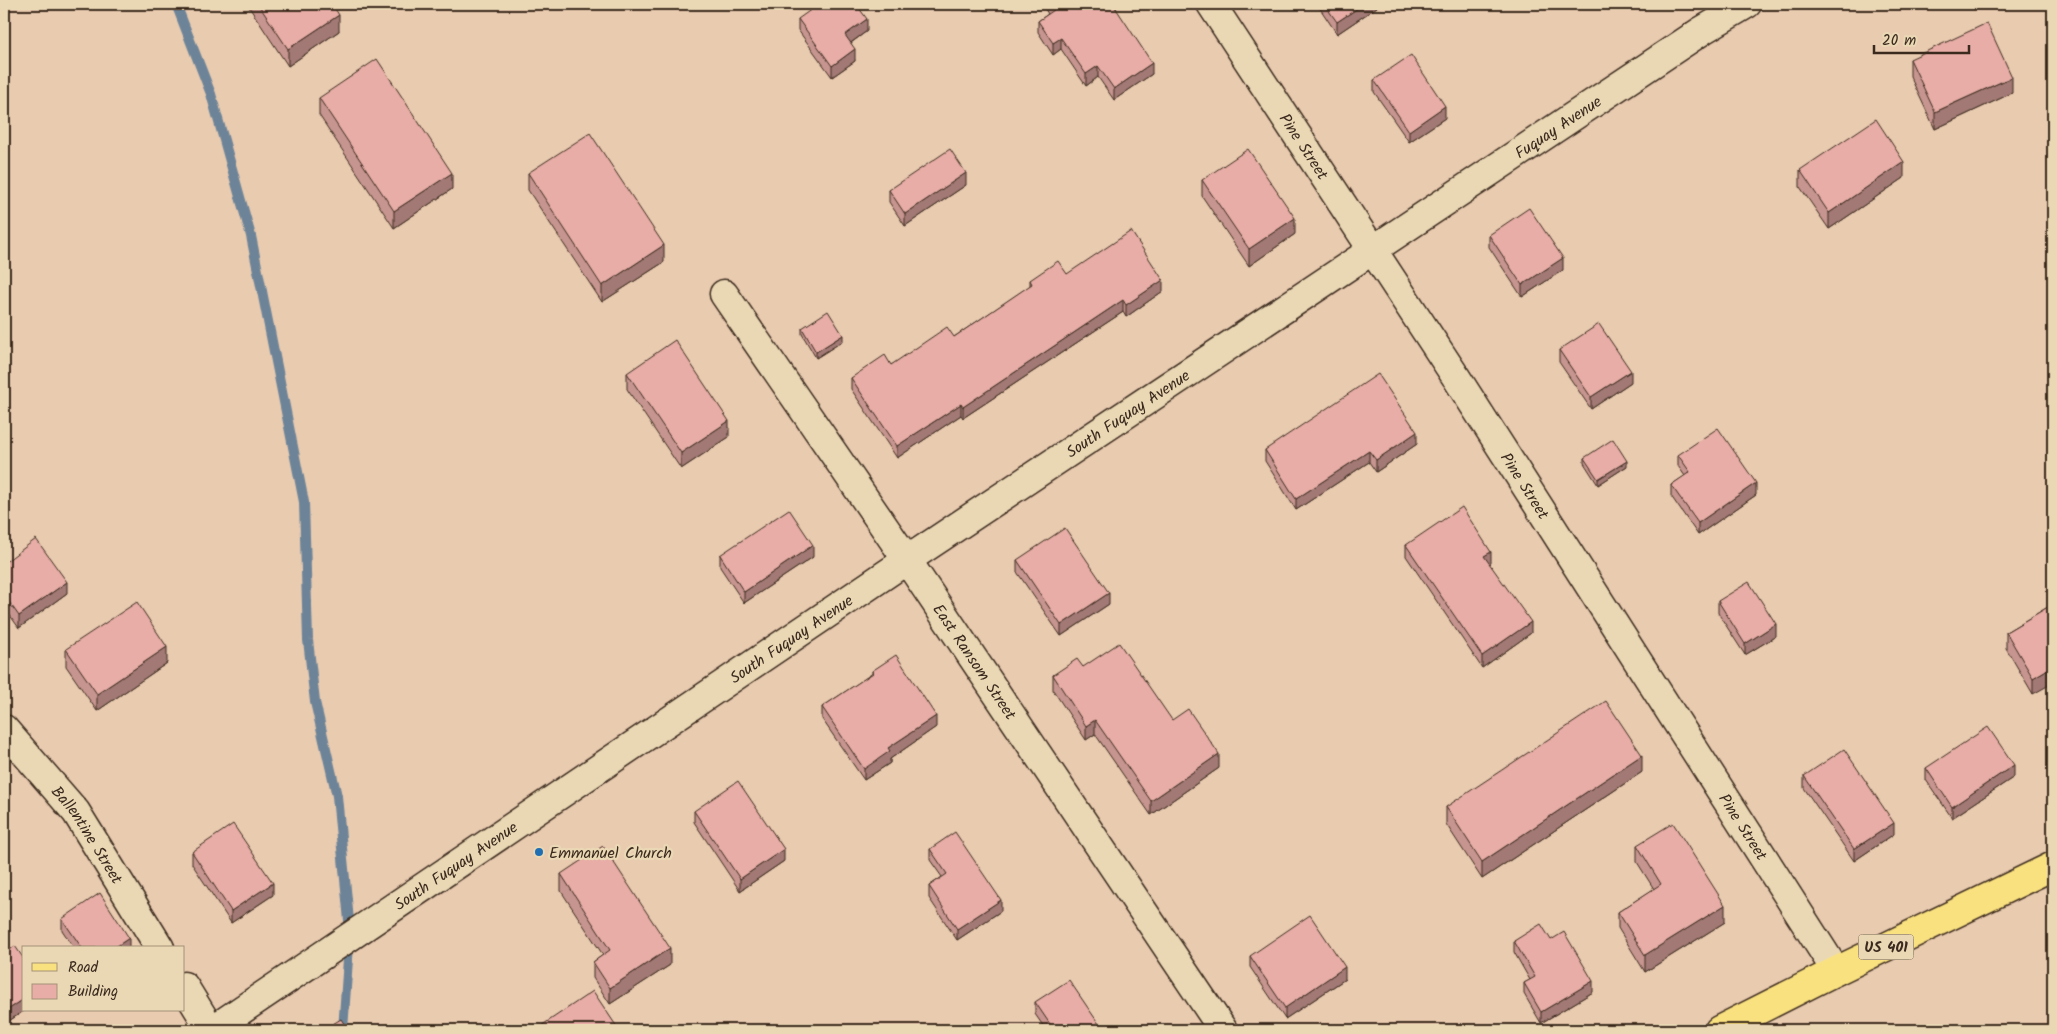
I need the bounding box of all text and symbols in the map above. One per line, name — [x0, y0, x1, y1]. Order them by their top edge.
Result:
scale bar — [1874, 22, 1970, 54]
text: 20 m — [1882, 29, 1916, 53]
street label: Fuquay Avenue — [1510, 90, 1607, 166]
street label: Pine Street — [1272, 109, 1335, 186]
street label: South Fuquay Avenue — [1061, 364, 1196, 465]
street label: Pine Street — [1493, 448, 1555, 525]
street label: South Fuquay Avenue — [725, 589, 859, 691]
street label: East Ransom Street — [926, 599, 1023, 726]
street label: Ballentine Street — [45, 781, 129, 890]
street label: Pine Street — [1712, 789, 1774, 867]
street label: South Fuquay Avenue — [389, 816, 523, 917]
place label: Emmanuel Church — [549, 841, 672, 866]
marker: Emmanuel Church — [533, 846, 545, 858]
road number: US 401 — [1858, 934, 1914, 960]
legend — [22, 946, 185, 1012]
text: Road — [68, 956, 99, 980]
text: Building — [68, 980, 118, 1004]

